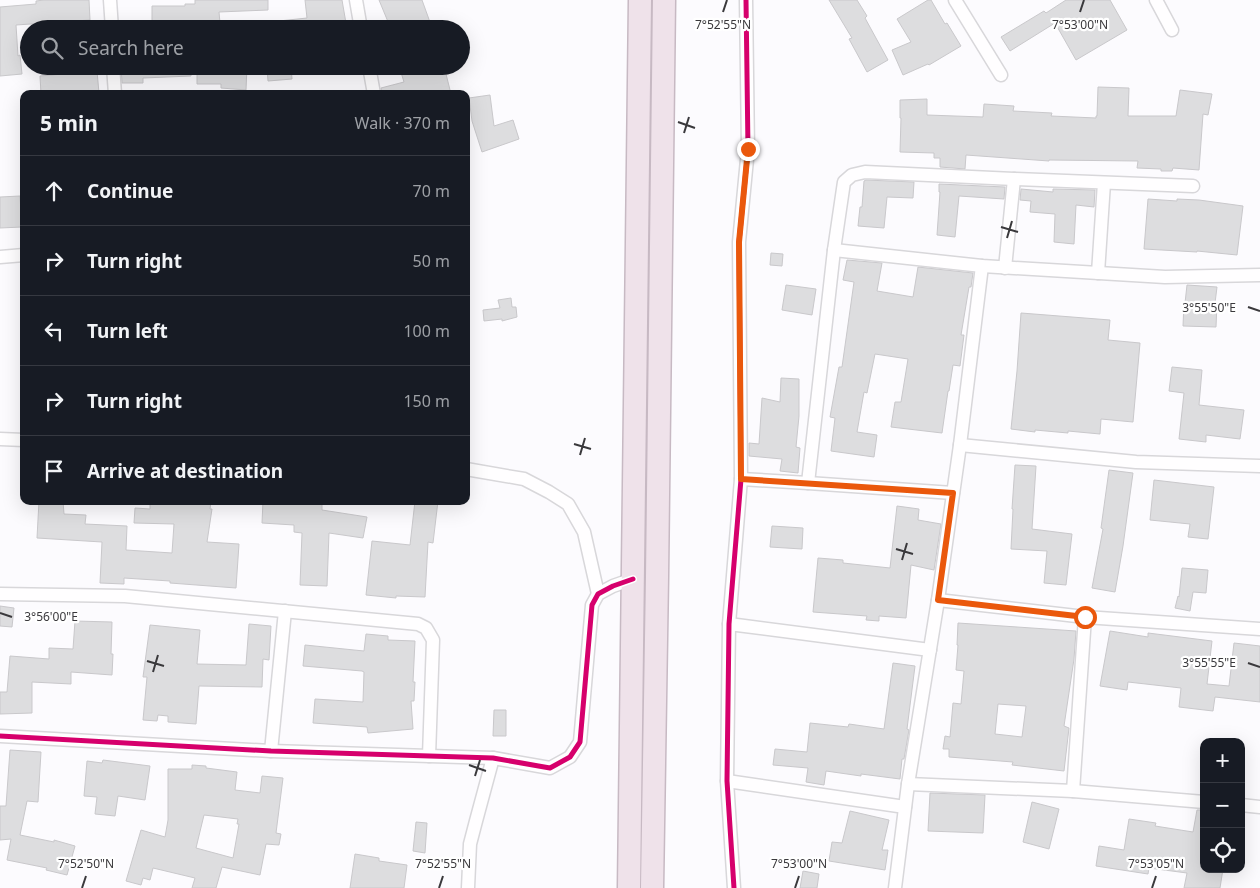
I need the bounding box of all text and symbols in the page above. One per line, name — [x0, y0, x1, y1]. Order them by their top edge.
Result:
text: 7°52'55"N — [695, 16, 751, 33]
text: 7°53'00"N — [1052, 16, 1108, 33]
search box — [20, 20, 470, 75]
icon: search — [38, 34, 66, 62]
text: Search here — [78, 35, 184, 61]
text: 5 min — [40, 109, 98, 137]
text: Walk · 370 m — [355, 112, 450, 134]
route end — [737, 138, 760, 161]
icon: ahead — [40, 177, 68, 205]
text: Continue — [87, 178, 173, 204]
text: 70 m — [413, 180, 450, 202]
icon: right — [40, 247, 68, 275]
text: Turn right — [87, 248, 182, 274]
text: 50 m — [413, 250, 450, 272]
text: 3°55'50"E — [1182, 299, 1236, 316]
icon: left — [40, 317, 68, 345]
text: Turn left — [87, 318, 168, 344]
text: 100 m — [403, 320, 450, 342]
icon: right — [40, 387, 68, 415]
text: Turn right — [87, 388, 182, 414]
text: 150 m — [403, 390, 450, 412]
icon: arrive — [40, 457, 68, 485]
text: Arrive at destination — [87, 458, 283, 484]
route start — [1074, 606, 1097, 629]
text: 3°56'00"E — [24, 608, 78, 625]
text: 3°55'55"E — [1182, 654, 1236, 671]
map controls — [1200, 738, 1245, 873]
button: + — [1200, 738, 1245, 783]
button: − — [1200, 783, 1245, 828]
button: locate — [1200, 828, 1245, 873]
text: 7°52'50"N — [58, 855, 114, 872]
text: 7°52'55"N — [415, 855, 471, 872]
text: 7°53'00"N — [771, 855, 827, 872]
text: 7°53'05"N — [1128, 855, 1184, 872]

